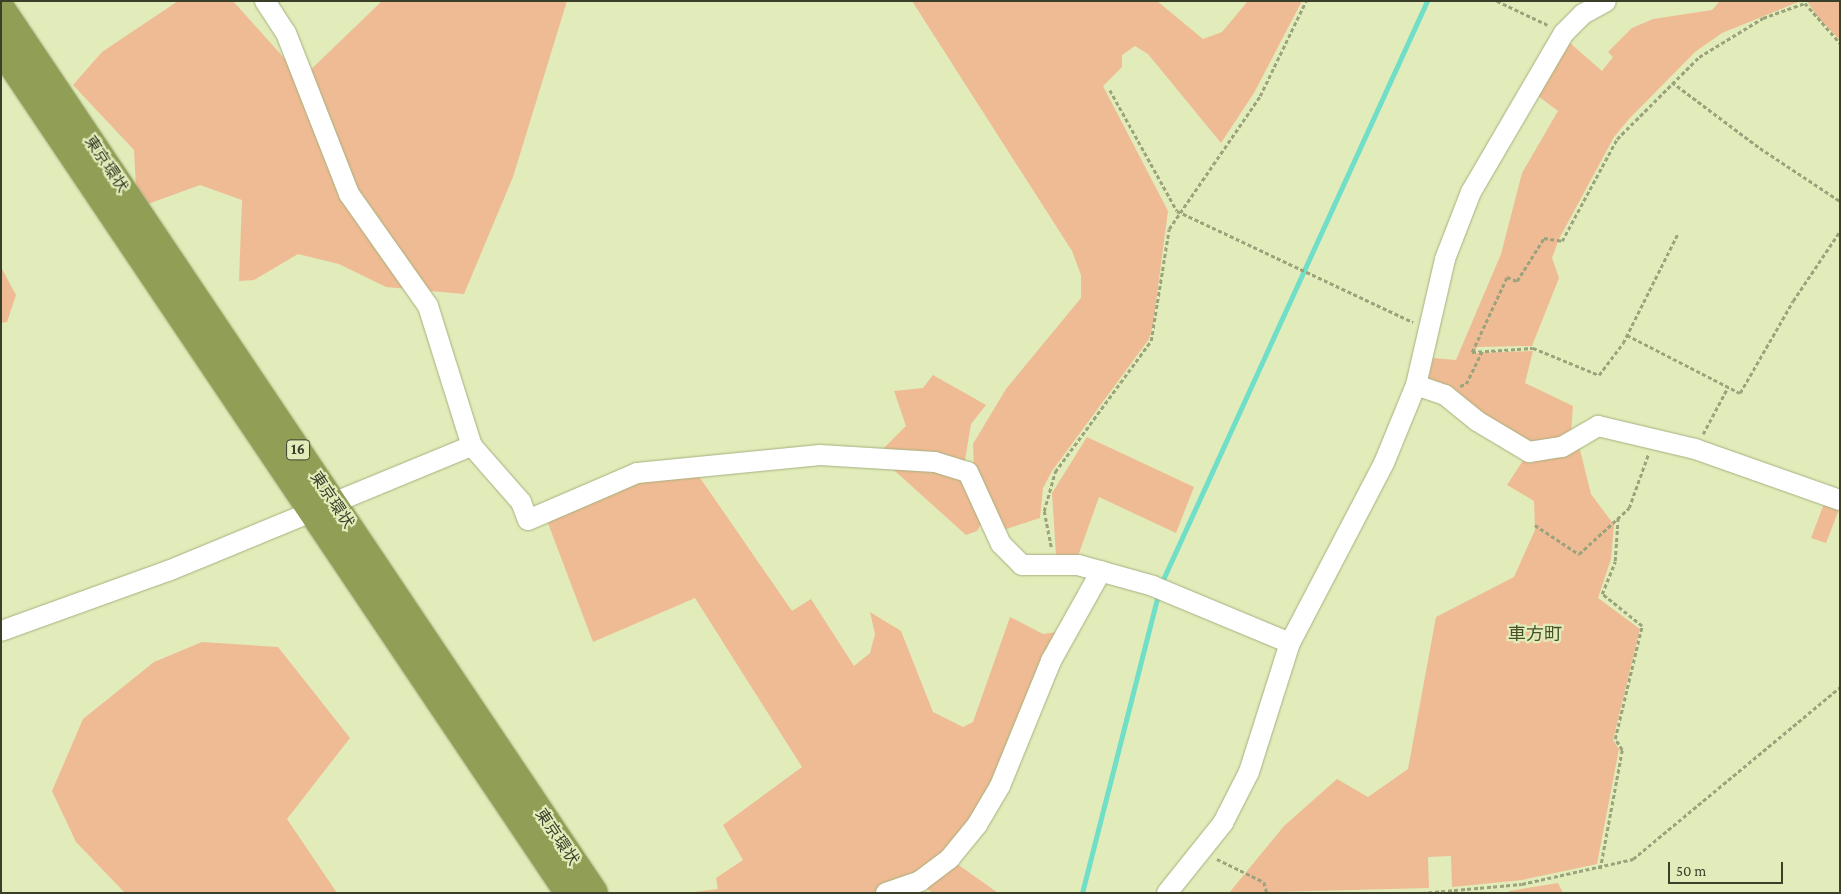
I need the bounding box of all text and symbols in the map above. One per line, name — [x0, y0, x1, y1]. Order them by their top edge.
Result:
street label: 東京環状 — [80, 132, 132, 196]
road number: 16 — [286, 438, 310, 462]
street label: 東京環状 — [306, 468, 358, 532]
district label: 車方町 — [1508, 623, 1562, 645]
street label: 東京環状 — [531, 805, 583, 869]
scale bar — [1671, 852, 1786, 884]
text: 50 m — [1676, 863, 1706, 879]

